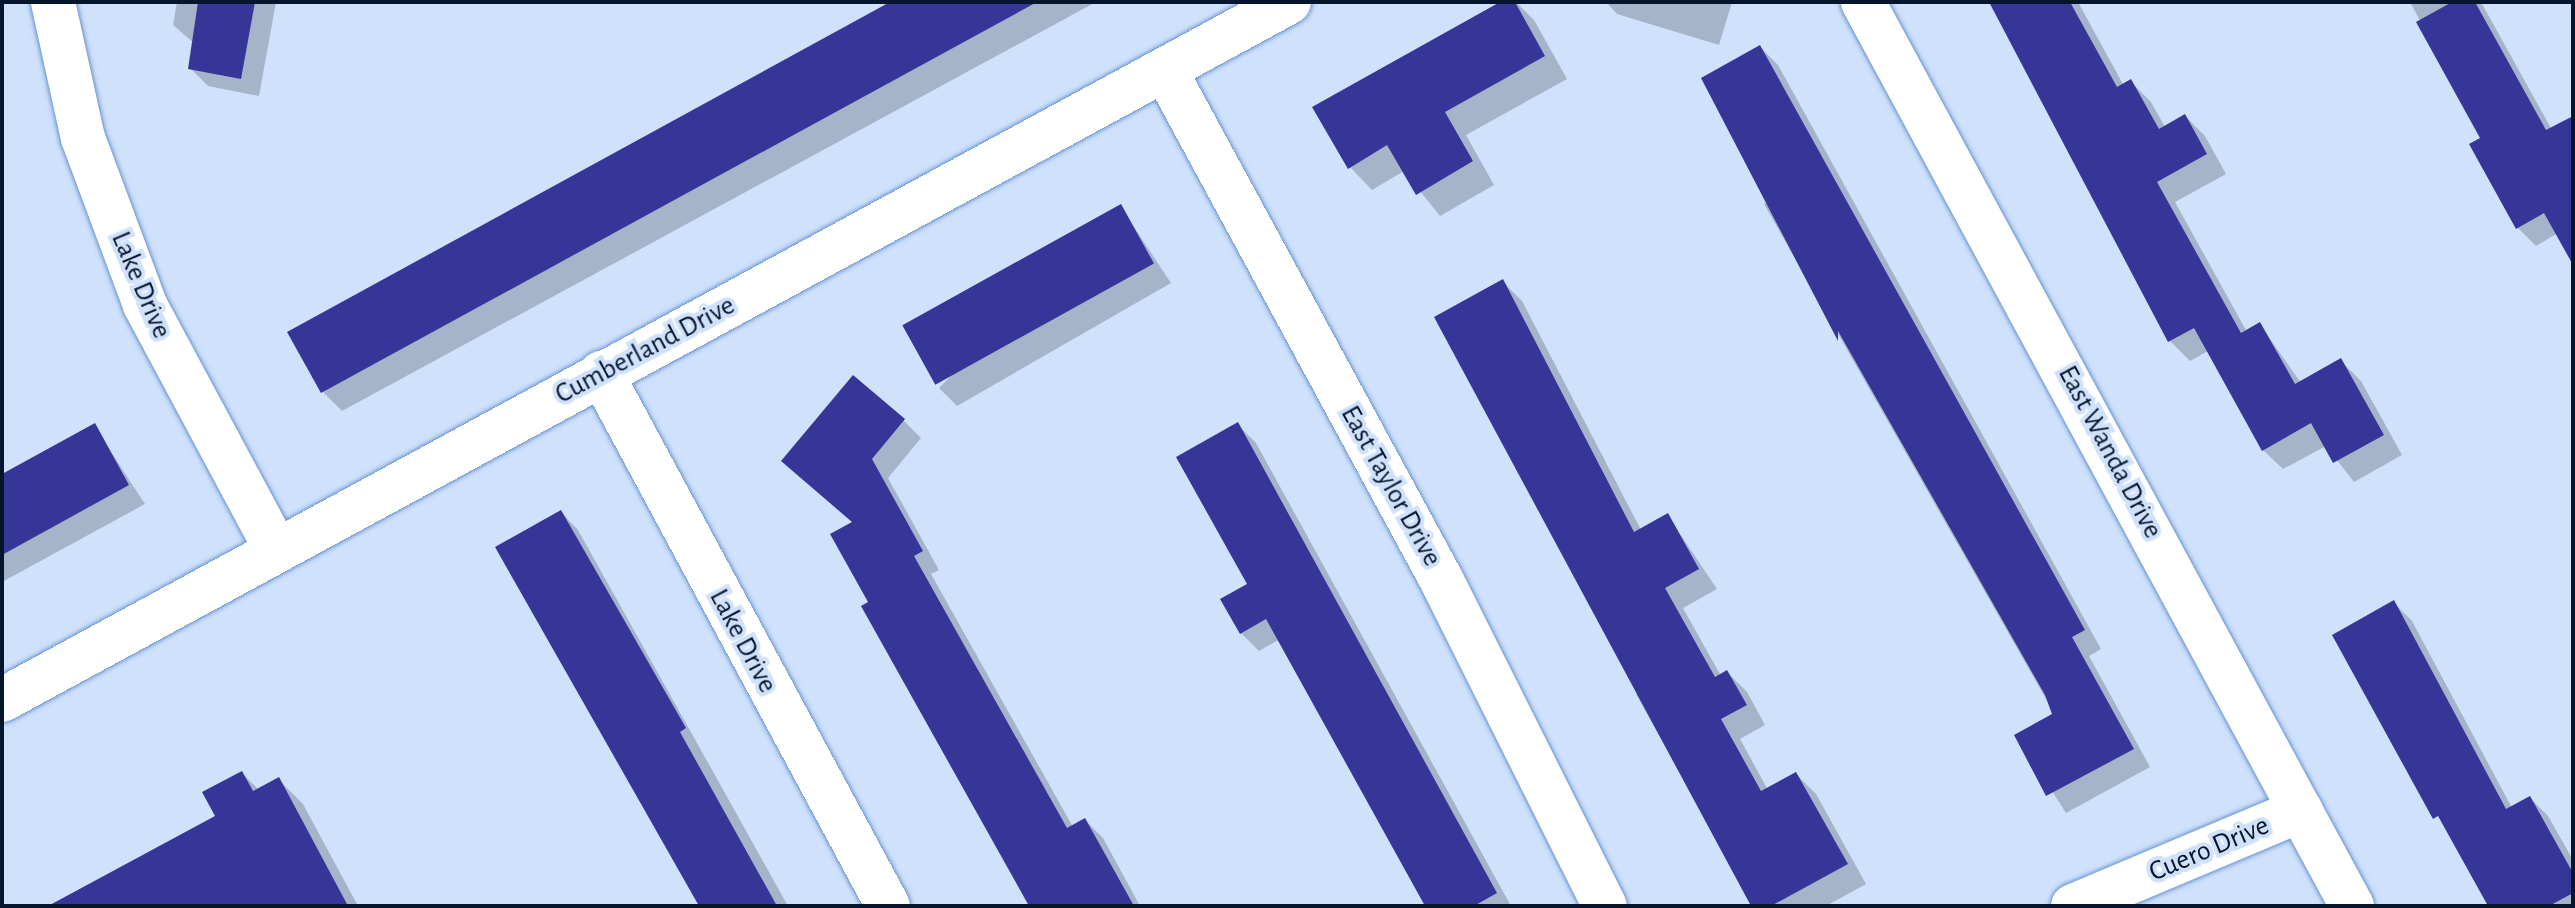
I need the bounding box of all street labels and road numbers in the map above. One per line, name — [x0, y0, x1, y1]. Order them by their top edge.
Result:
street label: Lake Drive — [104, 227, 178, 343]
street label: Cumberland Drive — [550, 289, 740, 411]
street label: East Wanda Drive — [2050, 360, 2170, 544]
street label: East Taylor Drive — [1333, 400, 1449, 572]
street label: Lake Drive — [702, 583, 784, 699]
street label: Cuero Drive — [2144, 809, 2274, 889]

